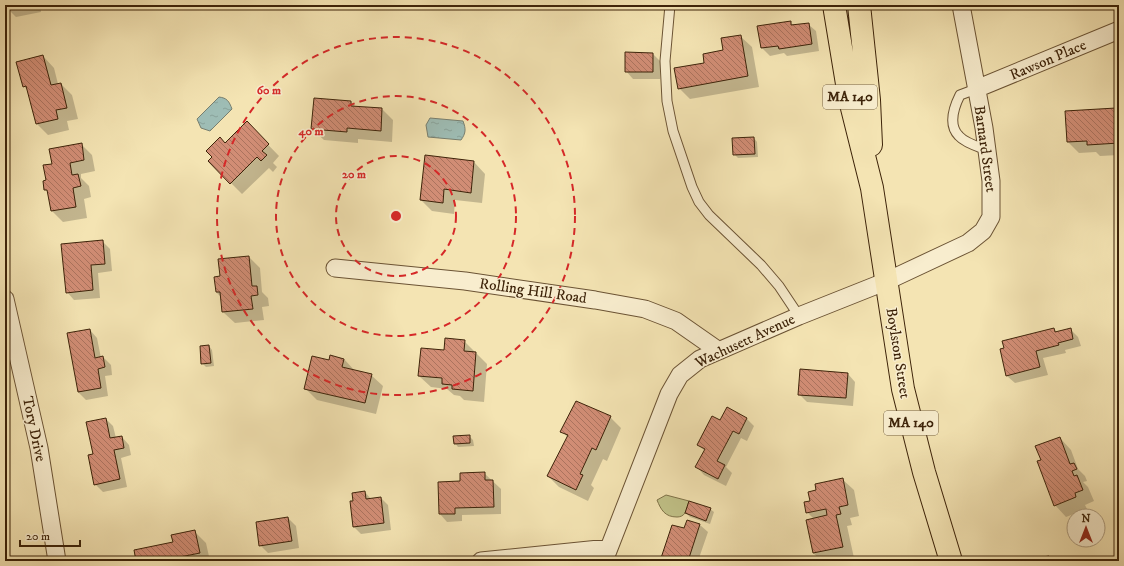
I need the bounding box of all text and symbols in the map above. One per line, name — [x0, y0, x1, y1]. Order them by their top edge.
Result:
street label: Rawson Place — [1007, 35, 1089, 85]
text: 60 m — [257, 83, 281, 98]
road number: MA 140 — [823, 85, 877, 109]
street label: Barnard Street — [970, 104, 1001, 194]
text: 40 m — [298, 124, 323, 139]
text: 20 m — [342, 167, 366, 182]
centre of rings — [389, 209, 403, 223]
street label: Rolling Hill Road — [478, 274, 588, 308]
street label: Boylston Street — [881, 306, 915, 400]
street label: Wachusett Avenue — [691, 310, 798, 373]
street label: Tory Drive — [18, 395, 50, 463]
road number: MA 140 — [884, 411, 938, 435]
north arrow — [1066, 508, 1106, 548]
text: N — [1081, 512, 1091, 526]
scale bar — [20, 522, 80, 548]
text: 20 m — [26, 529, 50, 544]

